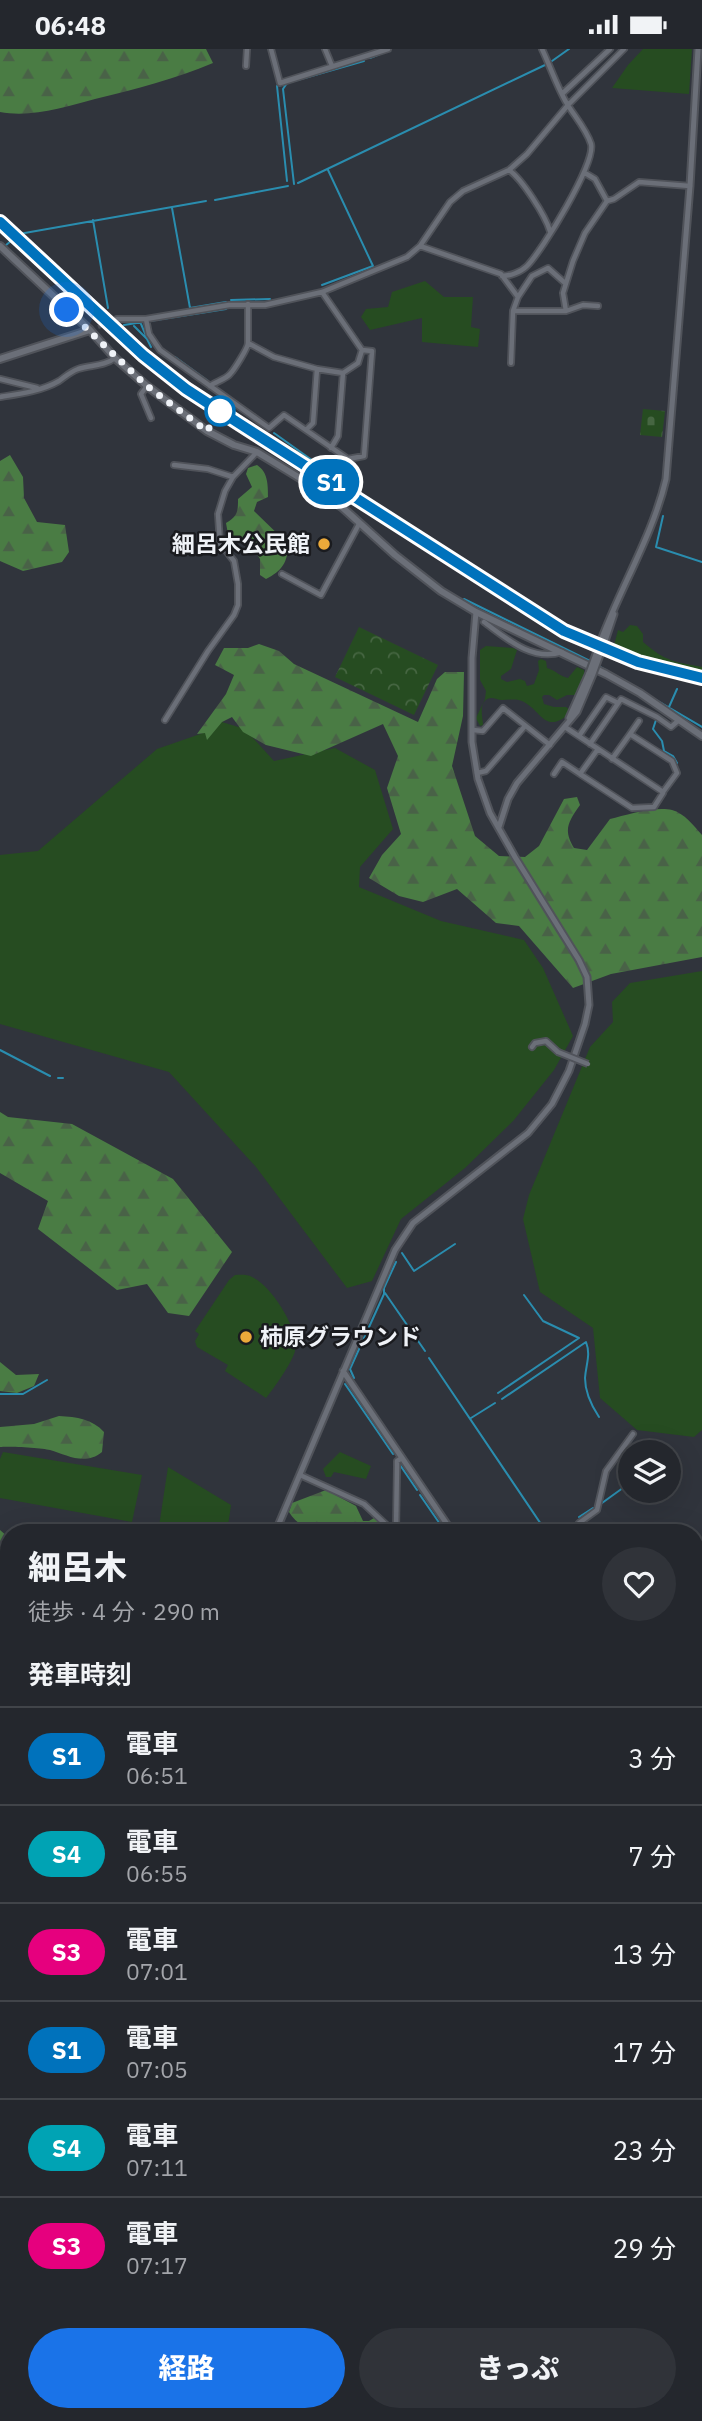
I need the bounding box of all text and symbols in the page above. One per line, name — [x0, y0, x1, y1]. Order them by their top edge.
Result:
text: 06:48 — [35, 8, 106, 42]
your location — [49, 292, 84, 327]
unlabelled marker — [205, 396, 235, 426]
line badge: S1 — [300, 459, 362, 505]
text: S1 — [316, 466, 346, 498]
place label: 細呂木公民館 — [172, 528, 310, 558]
marker: 細呂木公民館 — [316, 536, 332, 552]
place label: 柿原グラウンド — [260, 1321, 421, 1351]
marker: 柿原グラウンド — [238, 1329, 254, 1345]
map controls — [618, 1440, 681, 1503]
button: layers — [618, 1440, 681, 1503]
text: 細呂木 — [28, 1545, 127, 1588]
button: heart — [602, 1547, 676, 1621]
text: 徒歩 · 4 分 · 290 m — [28, 1596, 220, 1626]
text: 発車時刻 — [28, 1657, 132, 1691]
text: 電車 — [126, 1726, 178, 1760]
text: S1 — [52, 1740, 81, 1772]
text: 3 分 — [628, 1741, 676, 1775]
text: 06:51 — [126, 1760, 188, 1790]
text: 電車 — [126, 1824, 178, 1858]
text: S4 — [52, 1838, 81, 1870]
text: 7 分 — [628, 1839, 676, 1873]
text: 06:55 — [126, 1858, 188, 1888]
text: 電車 — [126, 1922, 178, 1956]
text: S3 — [52, 1936, 81, 1968]
text: 13 分 — [613, 1937, 676, 1971]
text: 07:01 — [126, 1956, 188, 1986]
text: 電車 — [126, 2020, 178, 2054]
text: S1 — [52, 2034, 81, 2066]
text: 17 分 — [613, 2035, 676, 2069]
text: 07:05 — [126, 2054, 188, 2084]
text: 電車 — [126, 2118, 178, 2152]
text: S4 — [52, 2132, 81, 2164]
text: 23 分 — [613, 2133, 676, 2167]
text: 07:11 — [126, 2152, 188, 2182]
text: 電車 — [126, 2216, 178, 2250]
text: S3 — [52, 2230, 81, 2262]
text: 29 分 — [613, 2231, 676, 2265]
text: 07:17 — [126, 2250, 188, 2280]
button: 経路 — [28, 2328, 345, 2408]
button: きっぷ — [359, 2328, 676, 2408]

